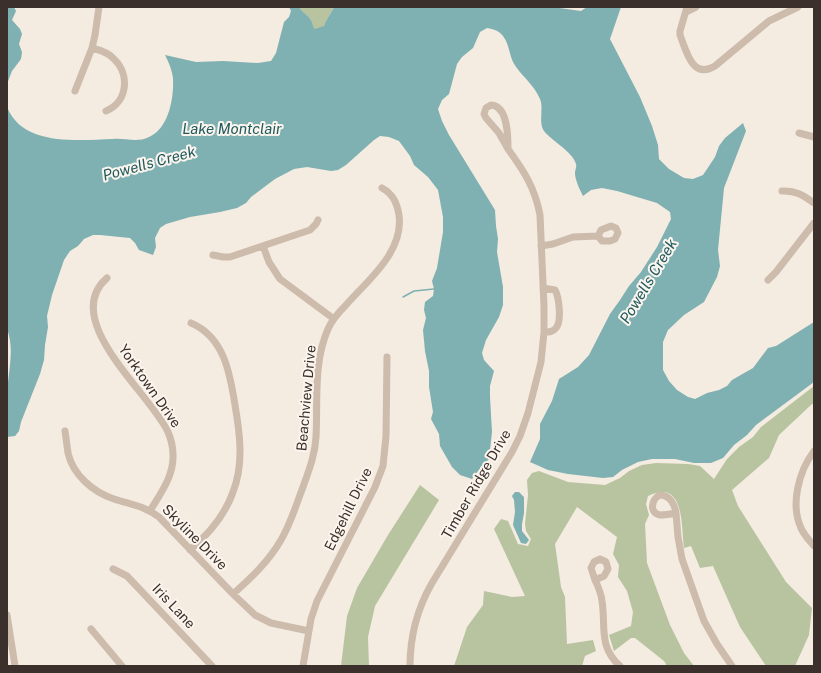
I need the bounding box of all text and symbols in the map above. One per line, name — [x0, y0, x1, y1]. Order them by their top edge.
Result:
water label: Lake Montclair — [182, 120, 282, 137]
water label: Powells Creek — [101, 142, 198, 184]
water label: Powells Creek — [616, 235, 680, 326]
street label: Yorktown Drive — [115, 341, 185, 431]
street label: Beachview Drive — [293, 344, 319, 452]
street label: Timber Ridge Drive — [438, 426, 514, 541]
street label: Edgehill Drive — [321, 465, 375, 553]
street label: Skyline Drive — [159, 501, 231, 573]
street label: Iris Lane — [149, 580, 199, 632]

